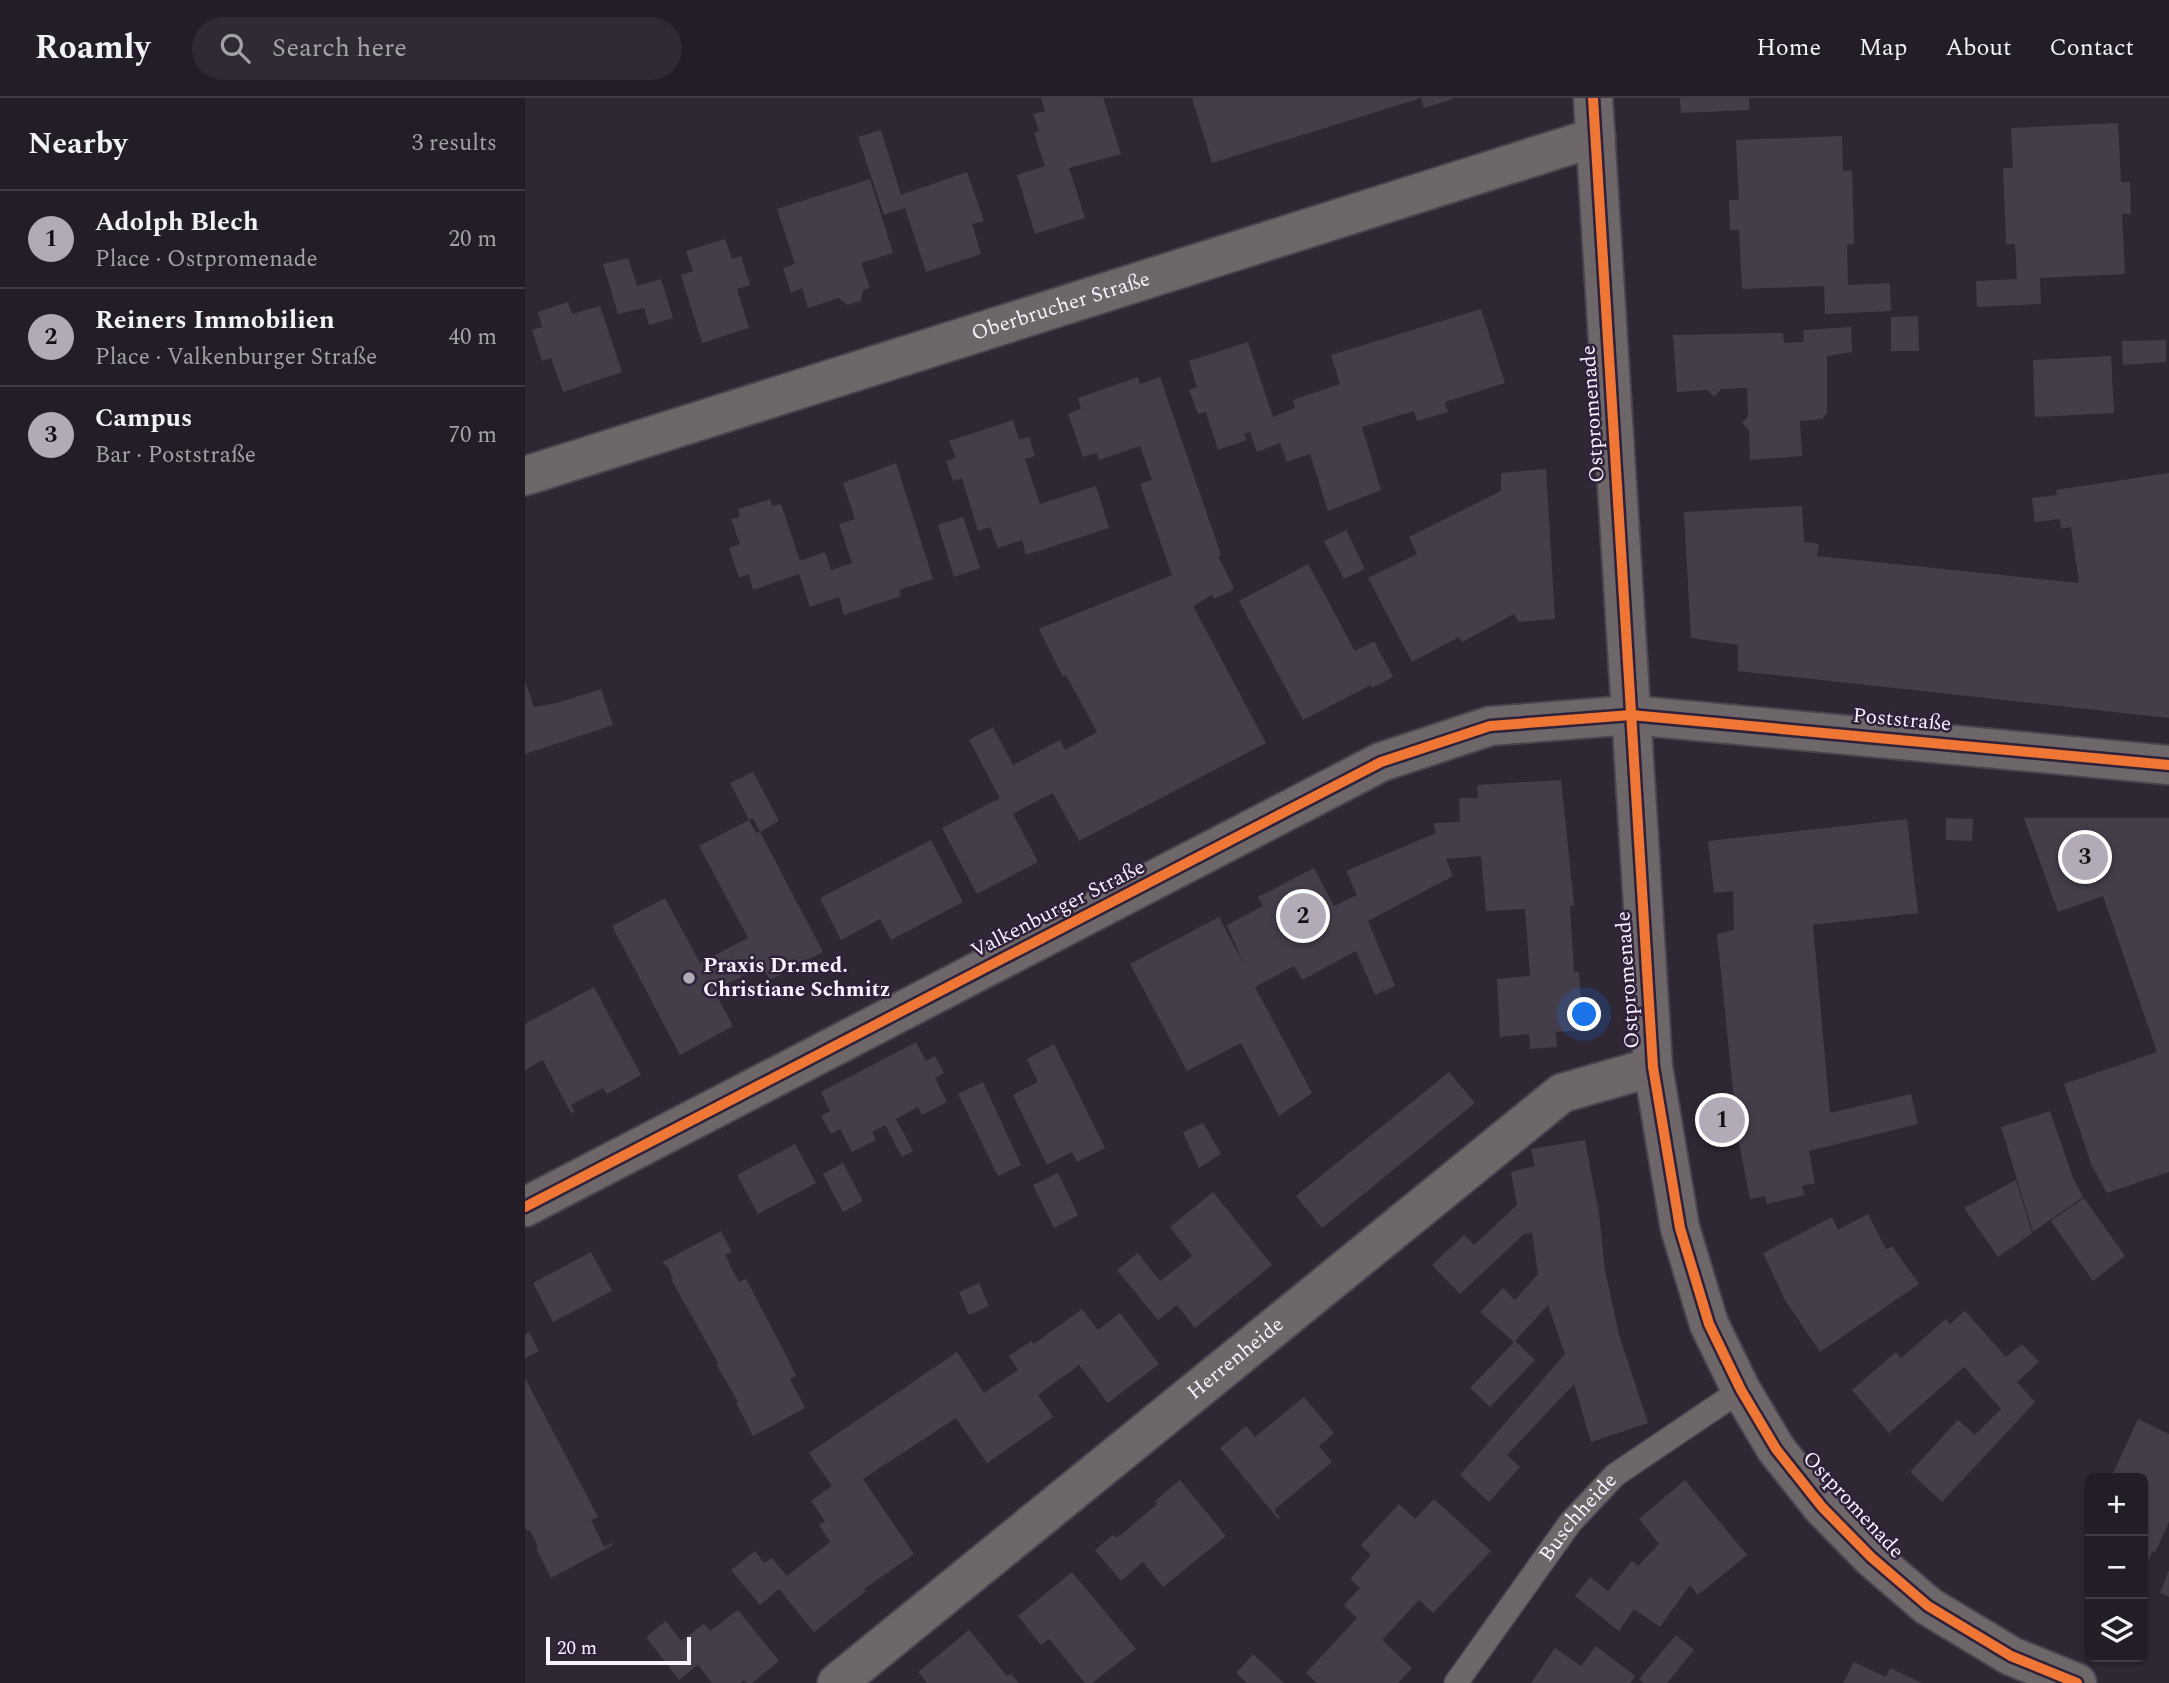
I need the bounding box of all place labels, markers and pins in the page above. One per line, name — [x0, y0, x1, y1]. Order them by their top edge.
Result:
pin: 3 — [2062, 831, 2108, 883]
pin: 2 — [1280, 890, 1326, 942]
place label: Praxis Dr.med. Christiane Schmitz — [703, 950, 890, 1006]
marker: Praxis Dr.med. Christiane Schmitz — [681, 970, 697, 986]
pin: 1 — [1699, 1094, 1745, 1146]

